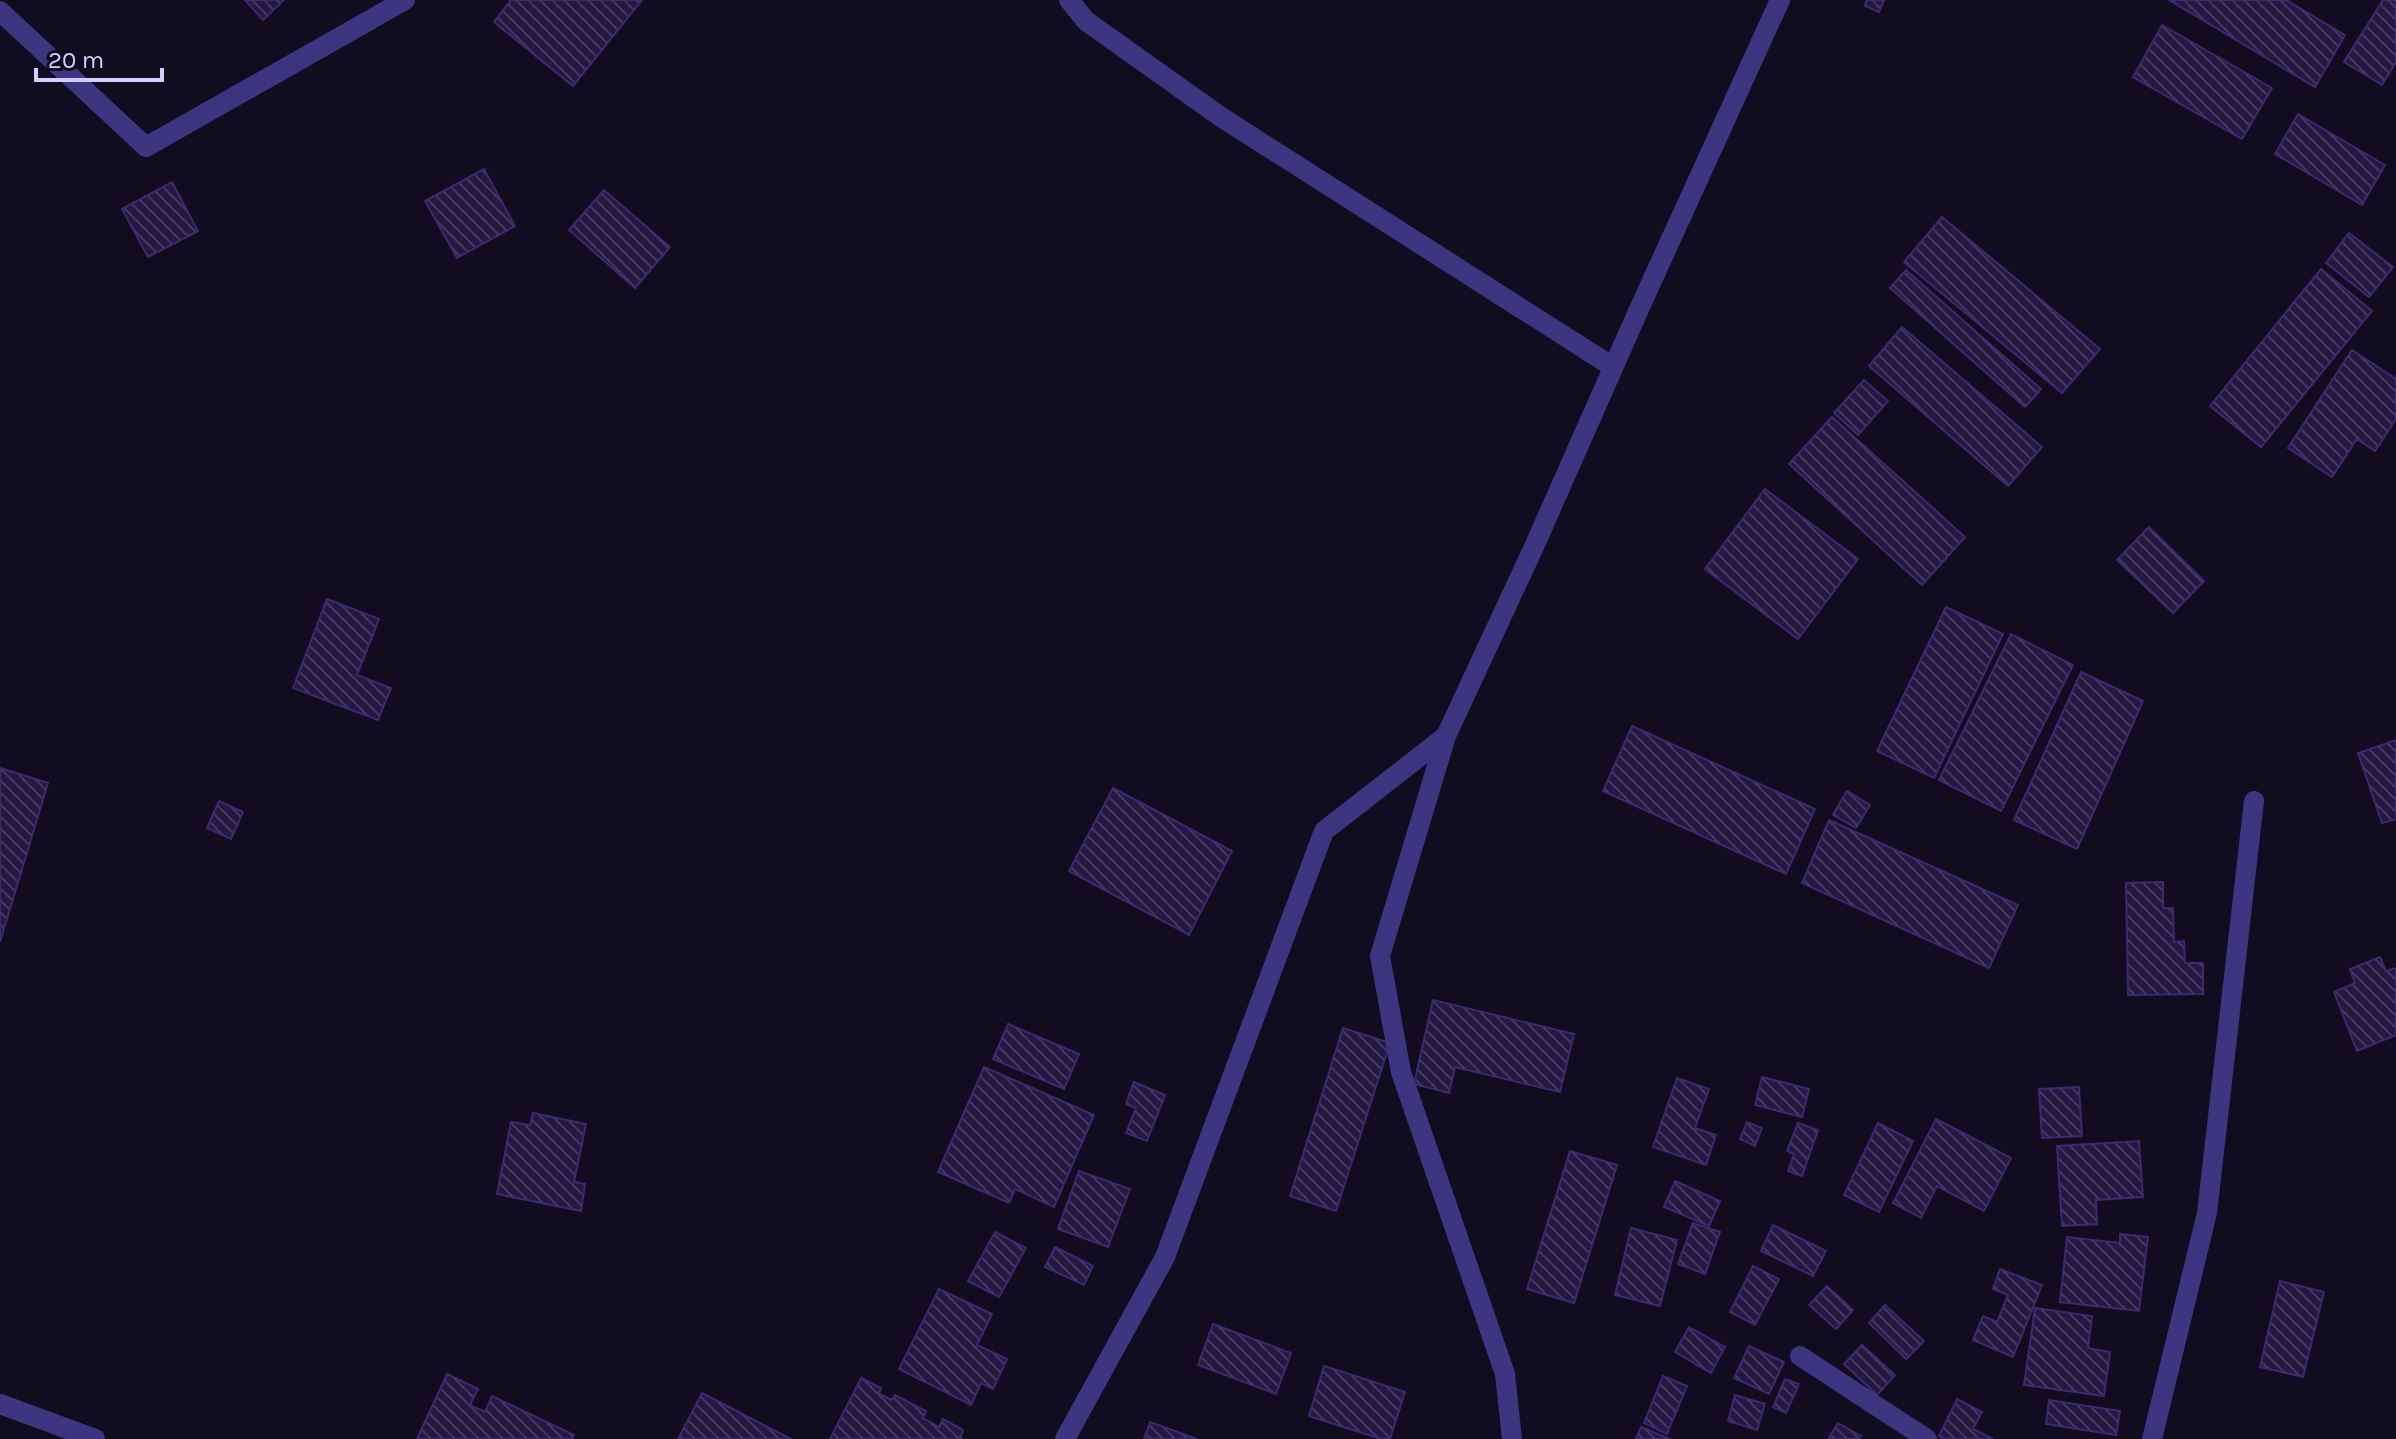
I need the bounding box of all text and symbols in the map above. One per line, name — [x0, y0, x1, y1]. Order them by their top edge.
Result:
scale bar — [36, 32, 162, 82]
text: 20 m — [48, 46, 104, 74]

